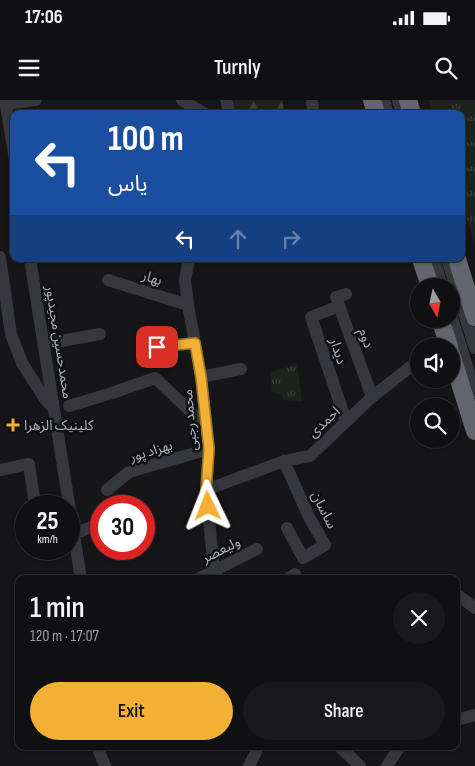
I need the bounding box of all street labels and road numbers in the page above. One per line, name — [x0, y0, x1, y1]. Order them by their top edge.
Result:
street label: بهار — [139, 267, 164, 289]
street label: محمدحسین مجیدپور — [40, 283, 76, 400]
street label: دوم — [353, 326, 377, 351]
street label: دیدار — [325, 335, 350, 367]
street label: محمد رجبی — [179, 388, 201, 452]
street label: احمدی — [304, 403, 344, 441]
street label: بهزاد پور — [126, 436, 175, 467]
street label: ساسان — [307, 488, 341, 532]
street label: ولیعصر — [198, 533, 243, 567]

